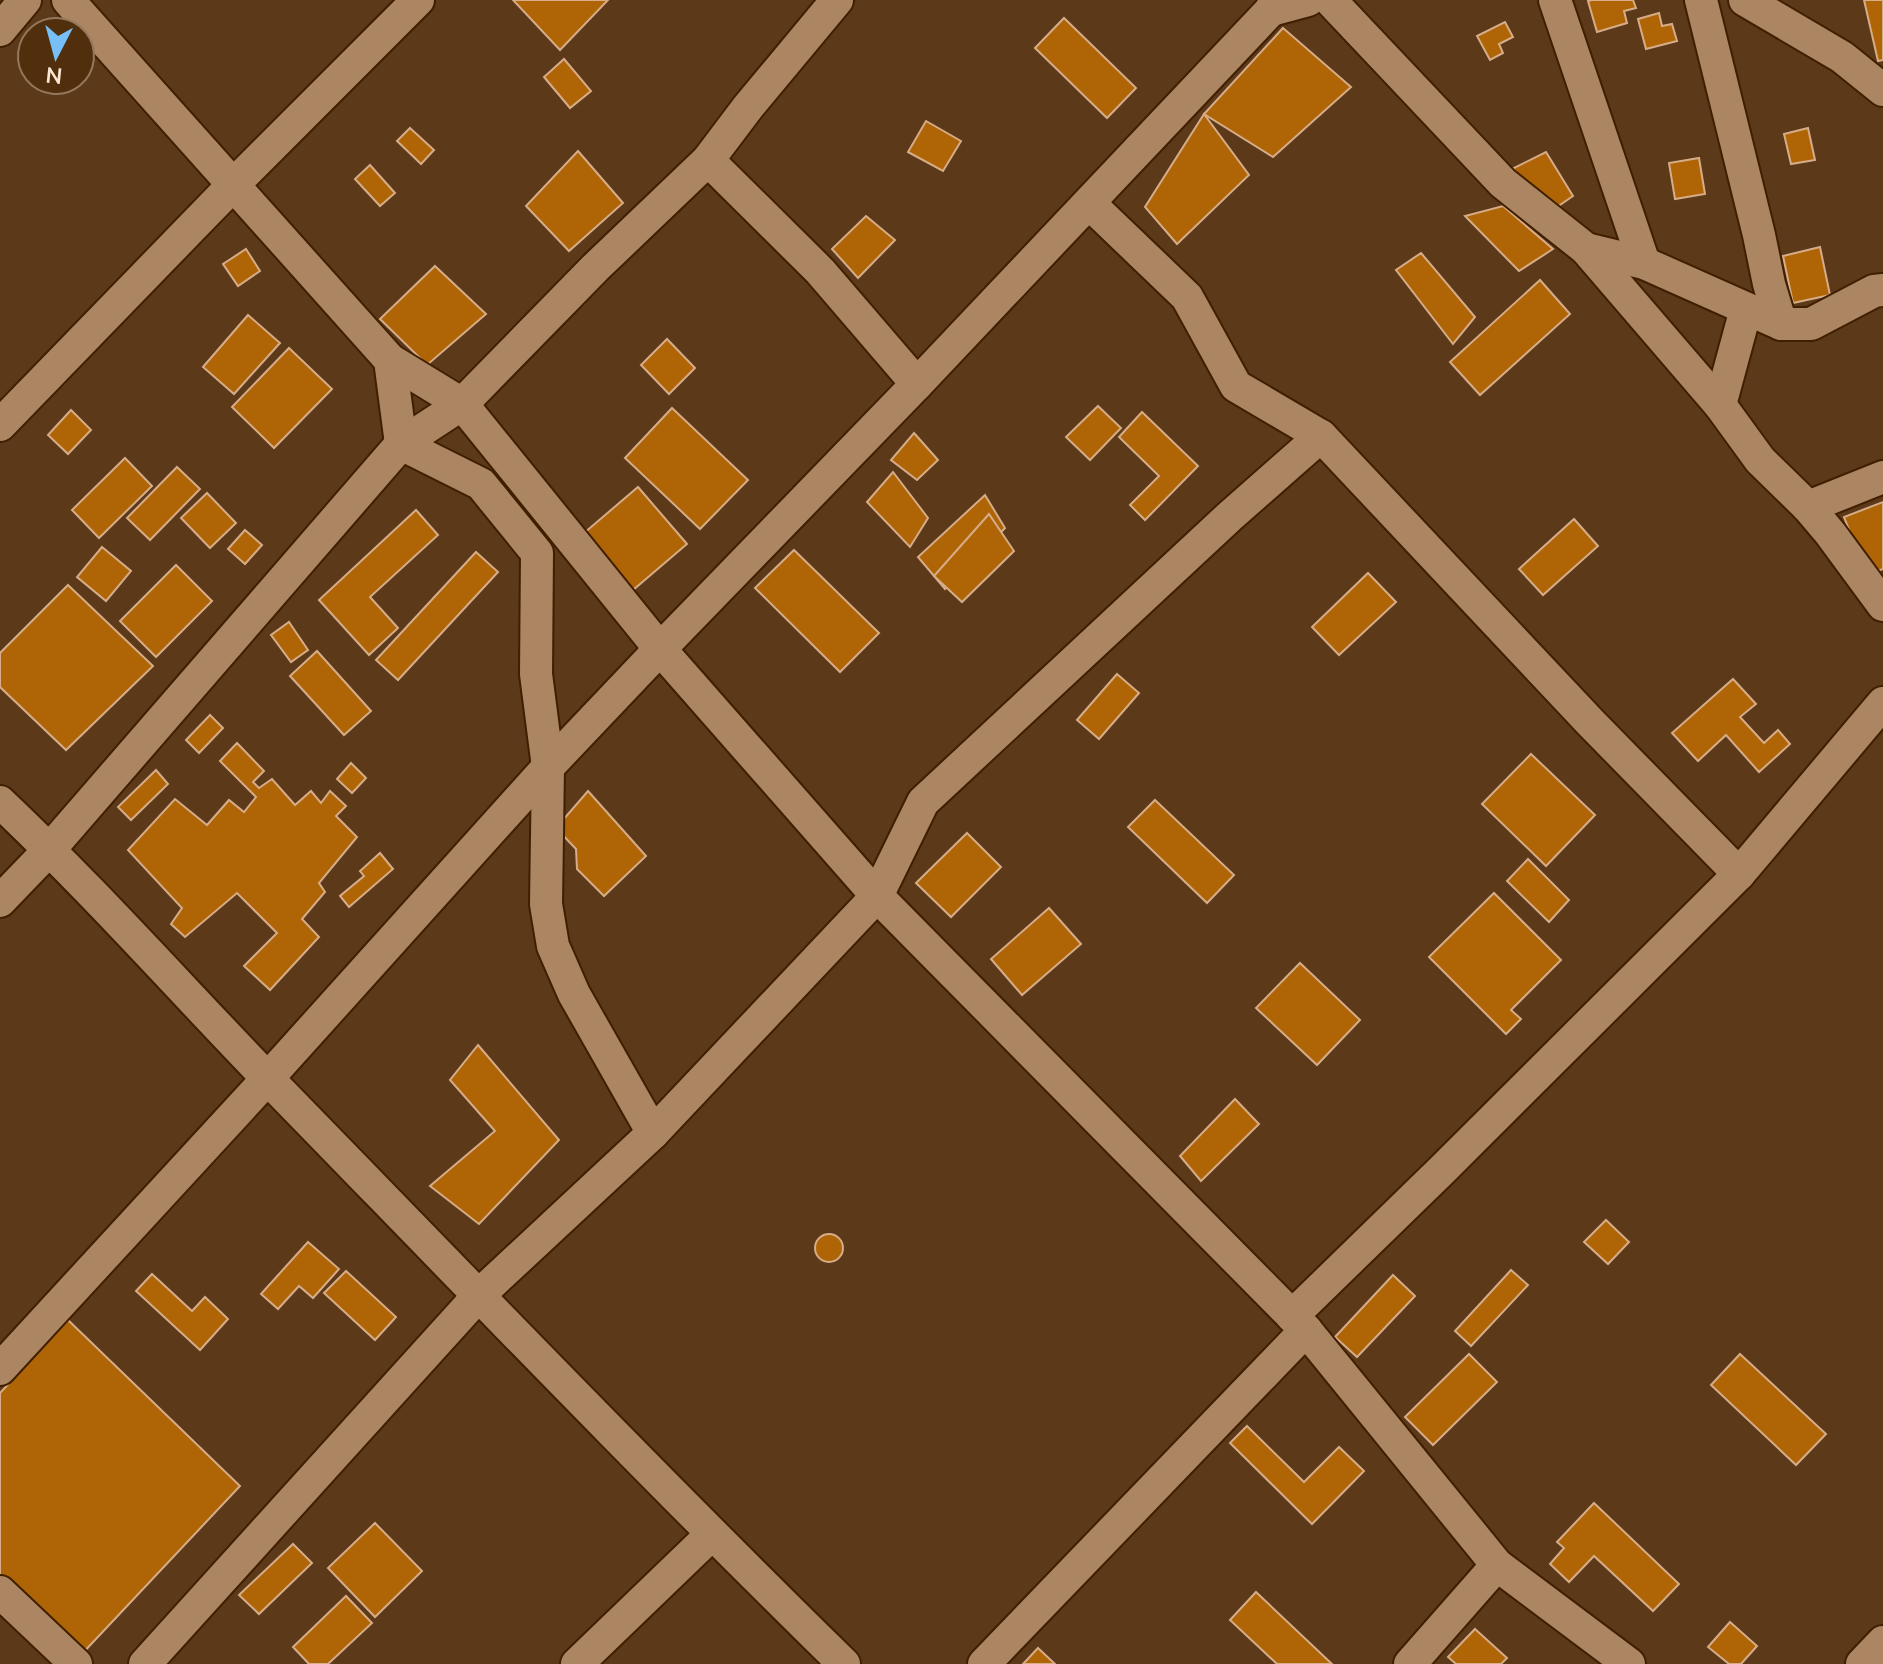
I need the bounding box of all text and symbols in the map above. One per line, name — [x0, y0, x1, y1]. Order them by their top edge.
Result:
north arrow — [16, 16, 96, 96]
text: N — [44, 59, 64, 91]

